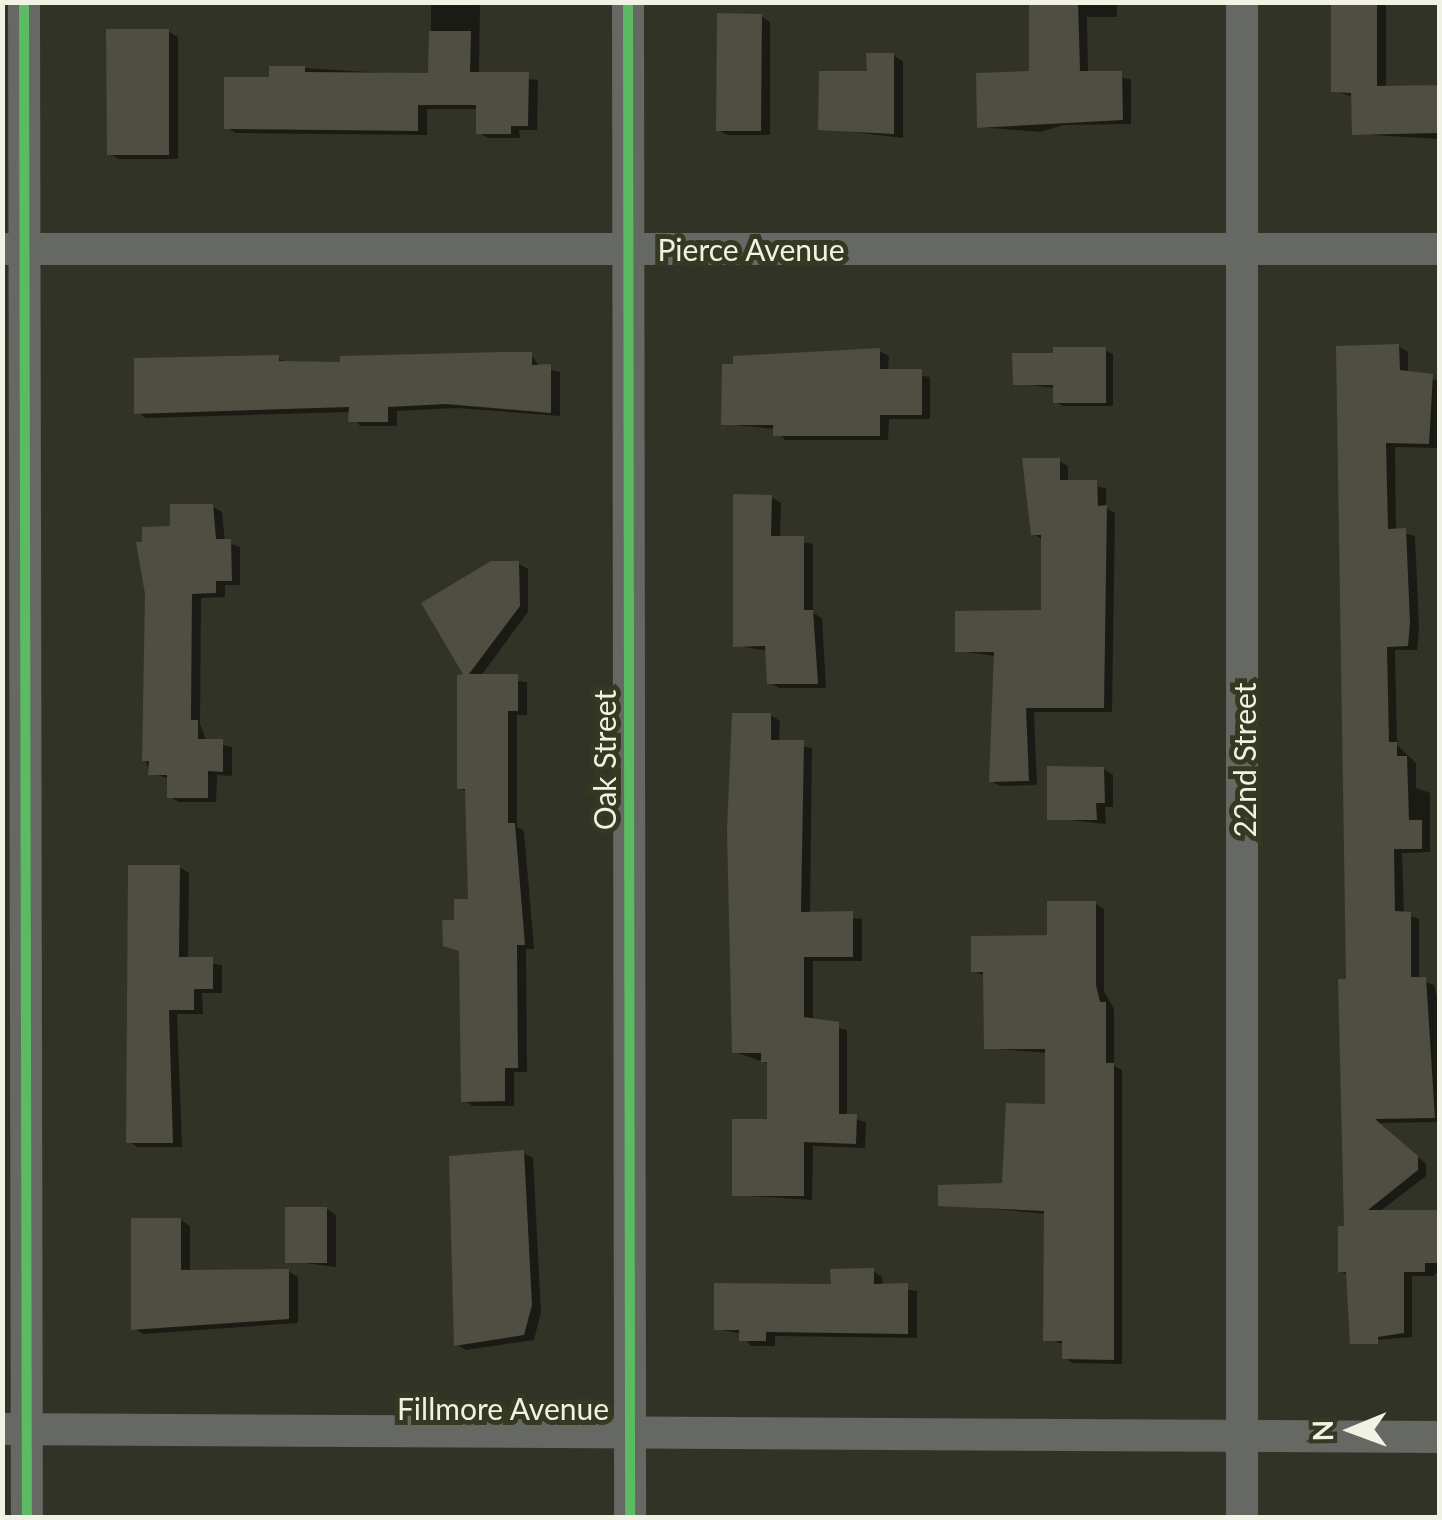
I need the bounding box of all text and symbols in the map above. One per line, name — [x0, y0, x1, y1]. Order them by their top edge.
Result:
street label: Pierce Avenue — [657, 231, 845, 267]
street label: 22nd Street — [1226, 682, 1262, 838]
street label: Oak Street — [586, 690, 622, 830]
north arrow — [1302, 1380, 1402, 1480]
street label: Fillmore Avenue — [396, 1390, 610, 1426]
text: N — [1305, 1419, 1339, 1442]

